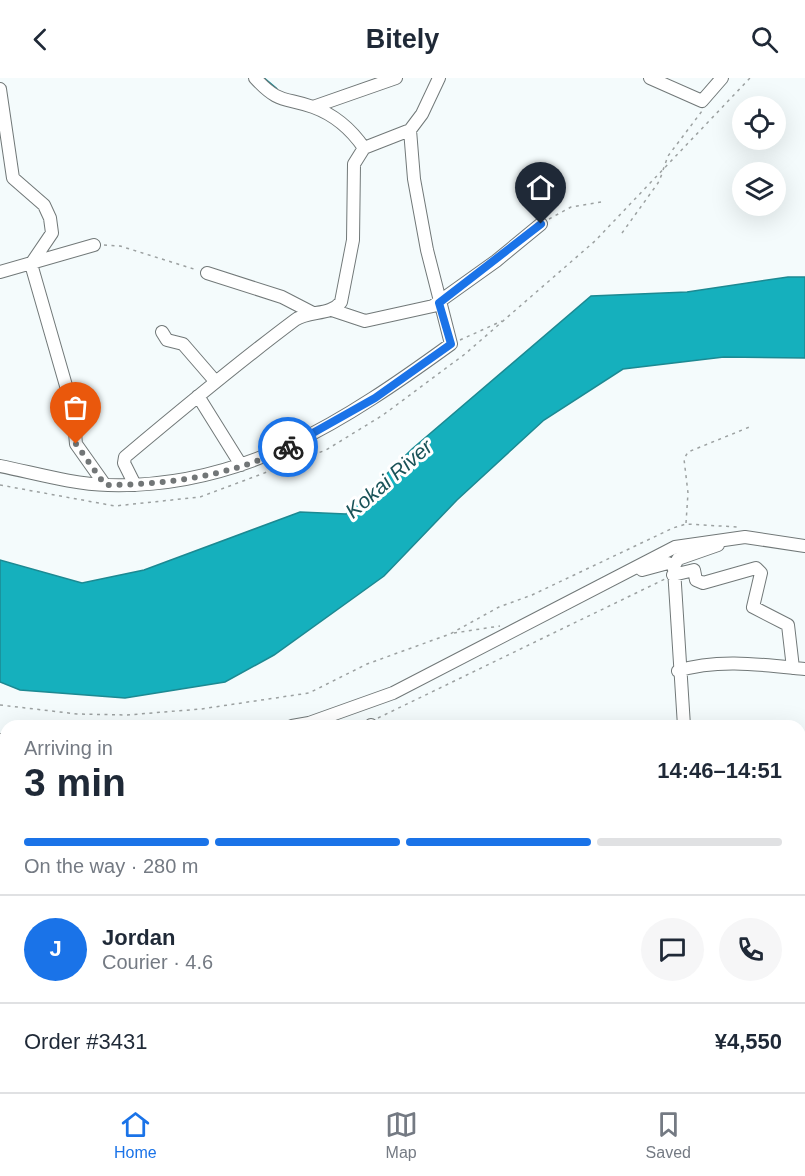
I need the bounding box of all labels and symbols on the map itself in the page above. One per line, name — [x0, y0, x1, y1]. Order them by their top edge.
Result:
pin — [515, 162, 566, 224]
pin — [50, 382, 101, 444]
courier — [258, 417, 318, 477]
water label: Kokai River — [341, 434, 437, 523]

